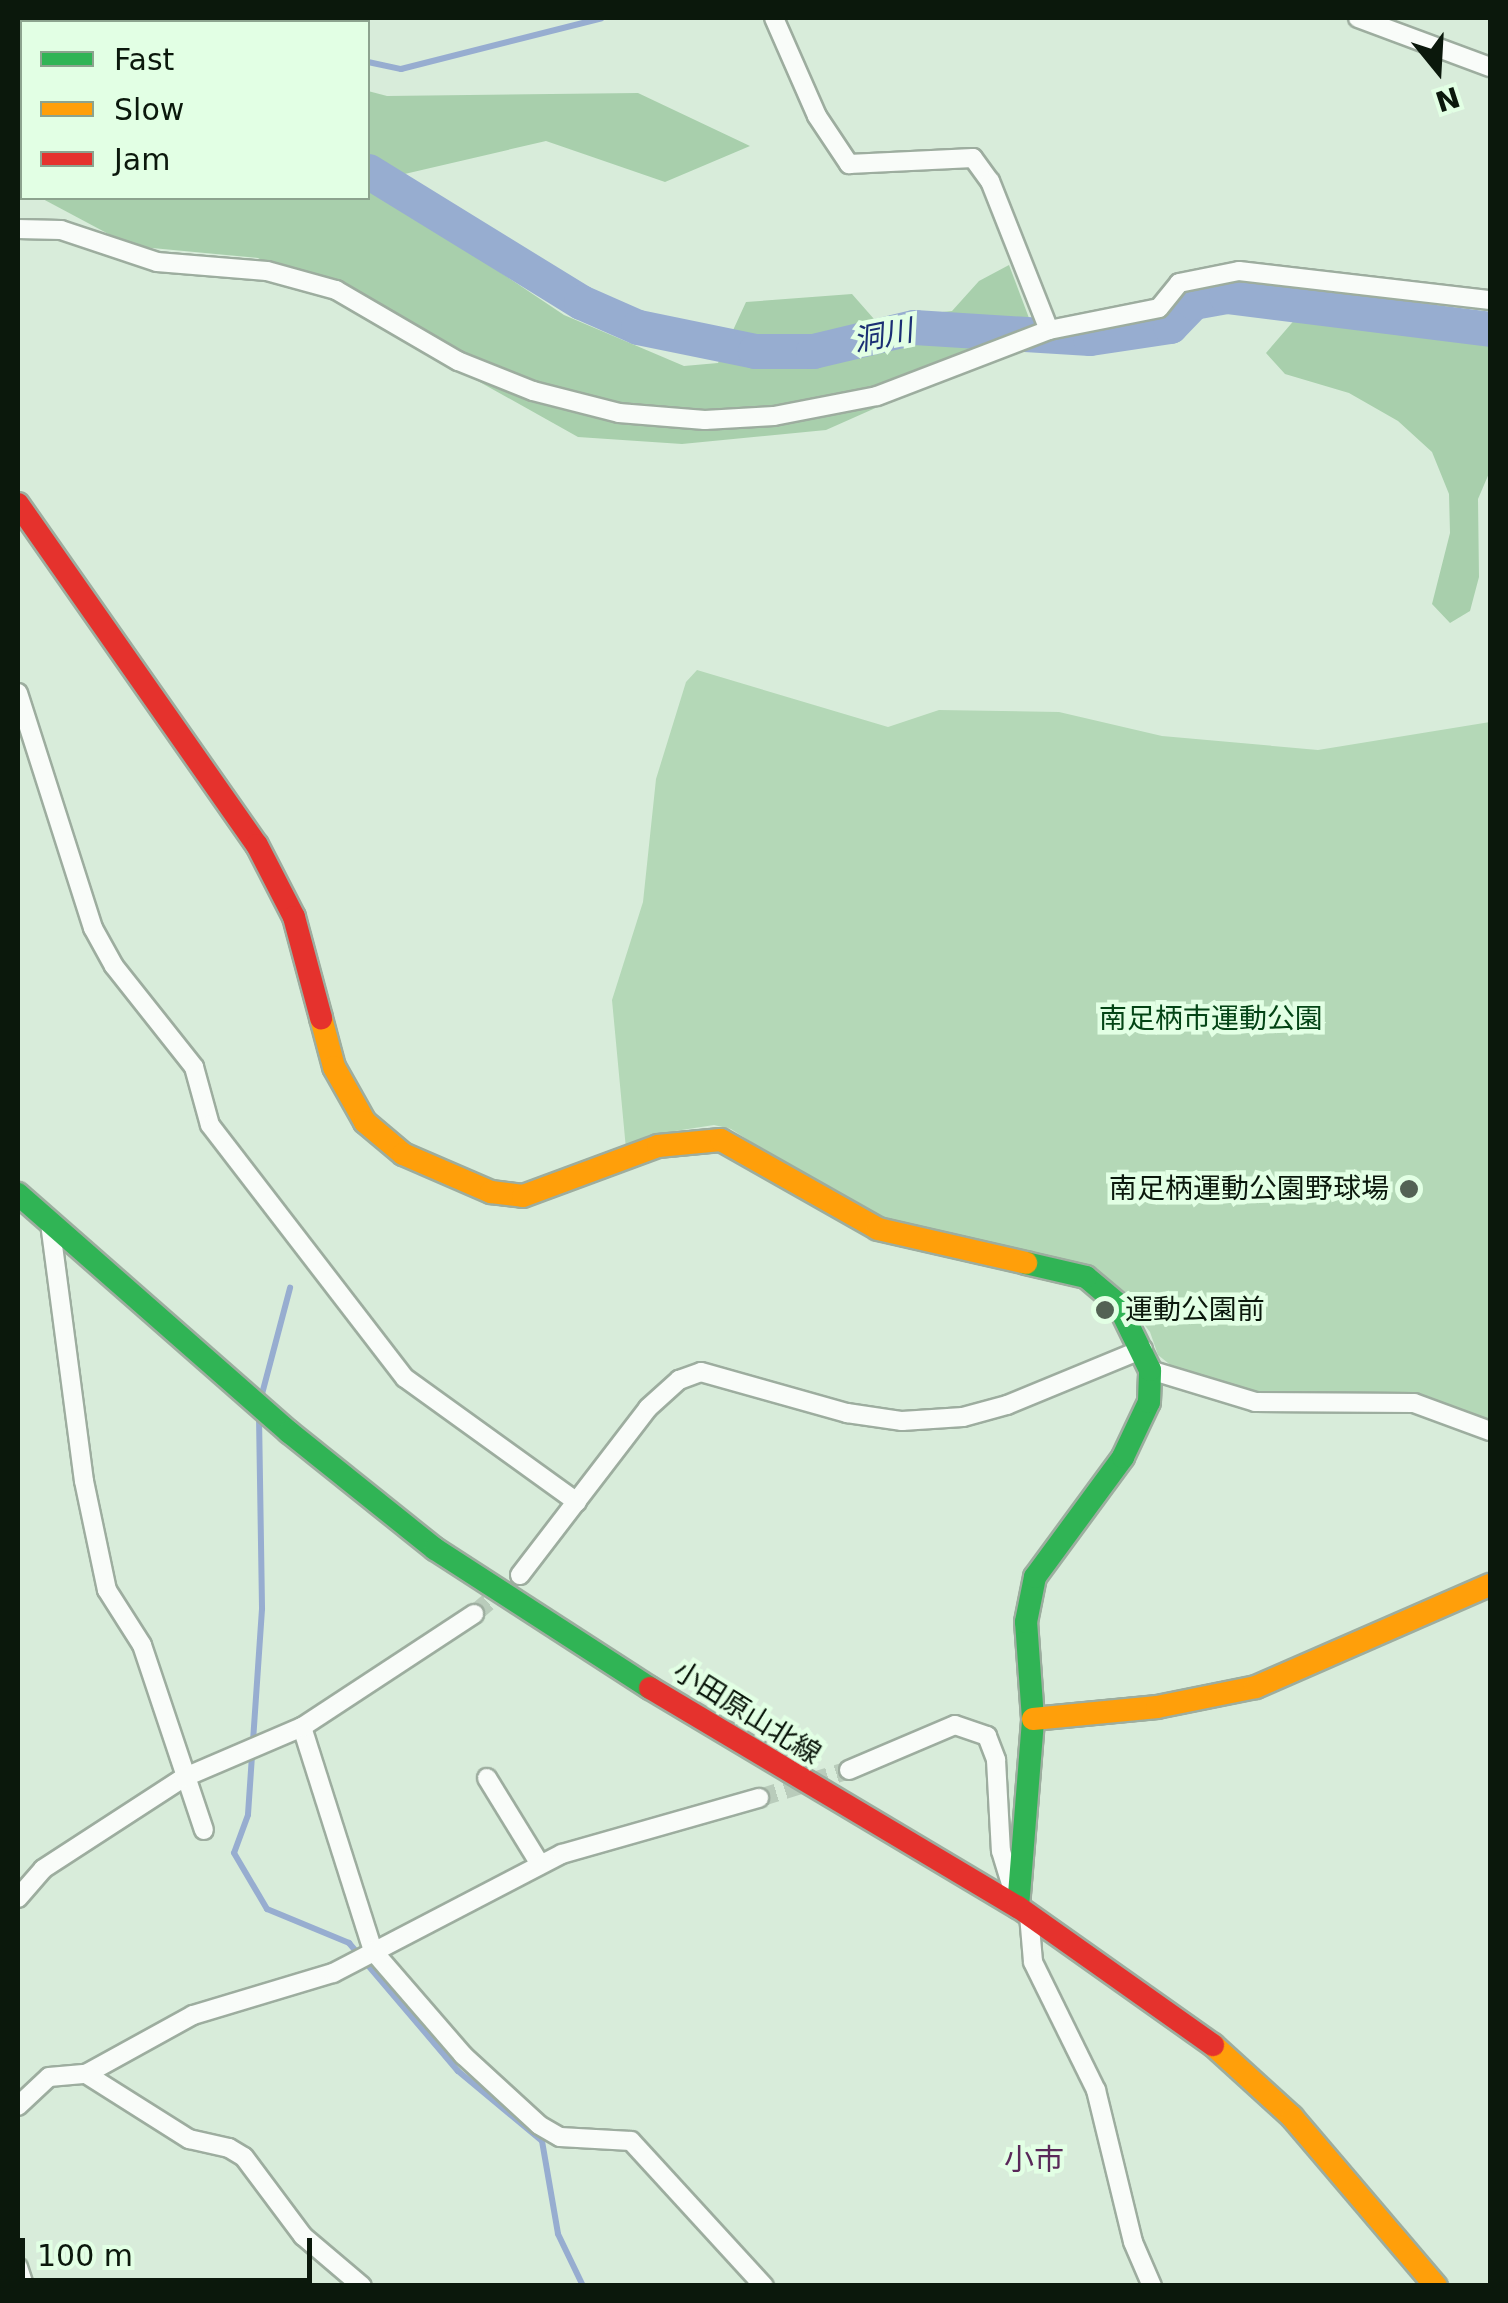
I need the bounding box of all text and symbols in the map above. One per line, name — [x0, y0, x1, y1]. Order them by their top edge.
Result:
legend — [20, 20, 370, 200]
north arrow — [1388, 20, 1488, 120]
text: Fast — [114, 42, 174, 77]
text: N — [1431, 80, 1464, 118]
text: Slow — [114, 92, 184, 127]
text: Jam — [114, 142, 170, 177]
water label: 洞川 — [850, 313, 916, 359]
park label: 南足柄市運動公園 — [1099, 1002, 1323, 1036]
place label: 南足柄運動公園野球場 — [1109, 1172, 1389, 1206]
marker: 南足柄運動公園野球場 — [1398, 1178, 1420, 1200]
place label: 運動公園前 — [1125, 1293, 1265, 1327]
marker: 運動公園前 — [1094, 1299, 1116, 1321]
street label: 小田原山北線 — [667, 1654, 827, 1772]
district label: 小市 — [1004, 2142, 1064, 2178]
scale bar — [25, 2218, 318, 2280]
text: 100 m — [37, 2238, 133, 2273]

